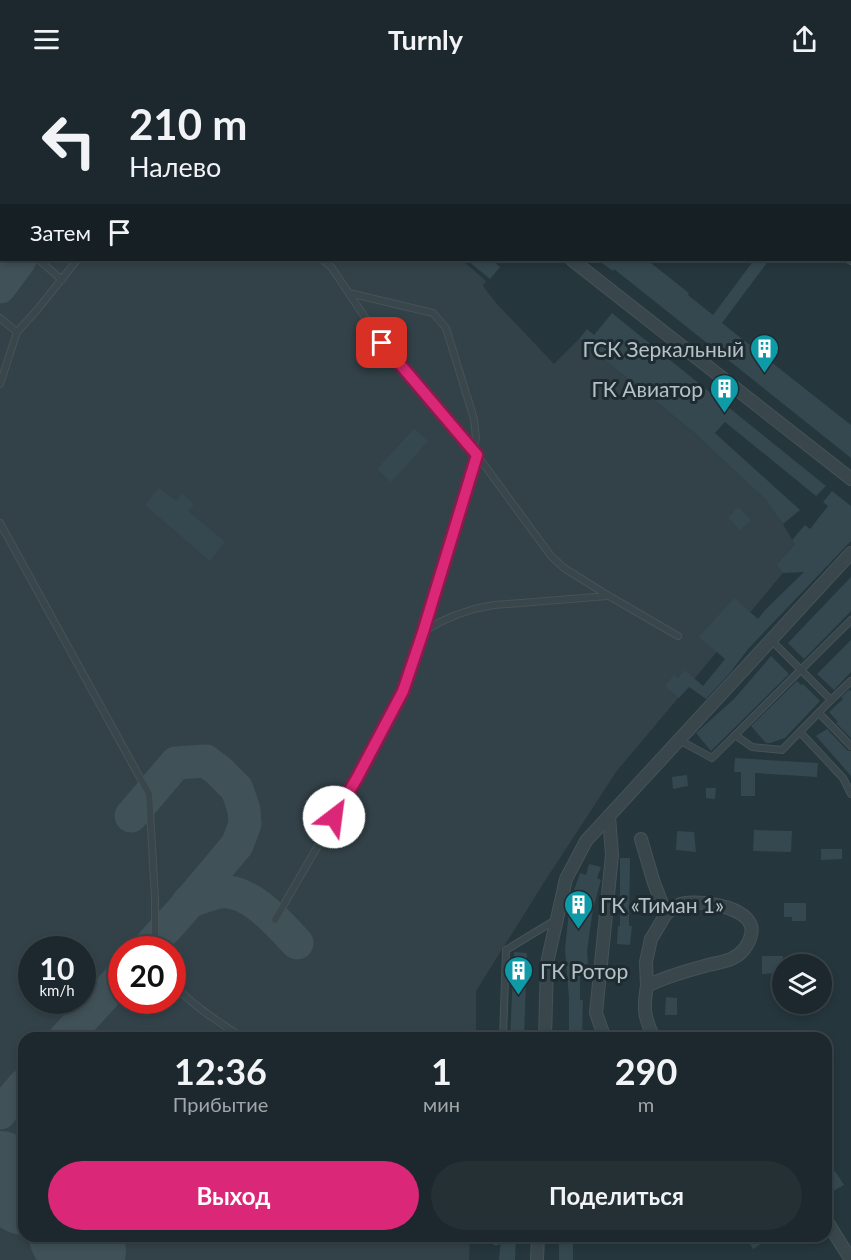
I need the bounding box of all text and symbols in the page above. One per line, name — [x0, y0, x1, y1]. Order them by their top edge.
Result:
icon: menu — [30, 23, 63, 56]
text: Turnly — [388, 23, 463, 56]
icon: share — [788, 23, 821, 56]
text: 210 m — [129, 99, 247, 149]
icon: left — [30, 102, 108, 180]
text: Налево — [129, 150, 221, 183]
icon: arrive — [103, 216, 136, 249]
text: Затем — [30, 219, 91, 246]
pin — [356, 317, 407, 368]
icon: arrive — [365, 326, 398, 359]
building icon: ГСК Зеркальный — [749, 332, 781, 374]
place label: ГСК Зеркальный — [582, 336, 744, 361]
building icon: ГК Авиатор — [708, 372, 740, 414]
place label: ГК Авиатор — [592, 376, 703, 401]
position arrow — [302, 785, 366, 849]
building icon: ГК «Тиман 1» — [563, 888, 595, 930]
place label: ГК «Тиман 1» — [600, 892, 724, 917]
speed limit sign: 20 — [108, 936, 186, 1014]
text: 10 — [40, 950, 74, 986]
building icon: ГК Ротор — [503, 954, 535, 996]
map controls — [772, 954, 832, 1014]
button: layers — [772, 954, 832, 1014]
place label: ГК Ротор — [540, 958, 628, 983]
text: km/h — [39, 981, 75, 999]
text: 12:36 — [174, 1049, 267, 1093]
text: 1 — [431, 1049, 452, 1093]
text: 290 — [615, 1049, 677, 1093]
text: Прибытие — [173, 1092, 268, 1116]
text: мин — [423, 1092, 460, 1116]
text: m — [638, 1092, 654, 1116]
button: Выход — [48, 1161, 419, 1230]
button: Поделиться — [431, 1161, 802, 1230]

